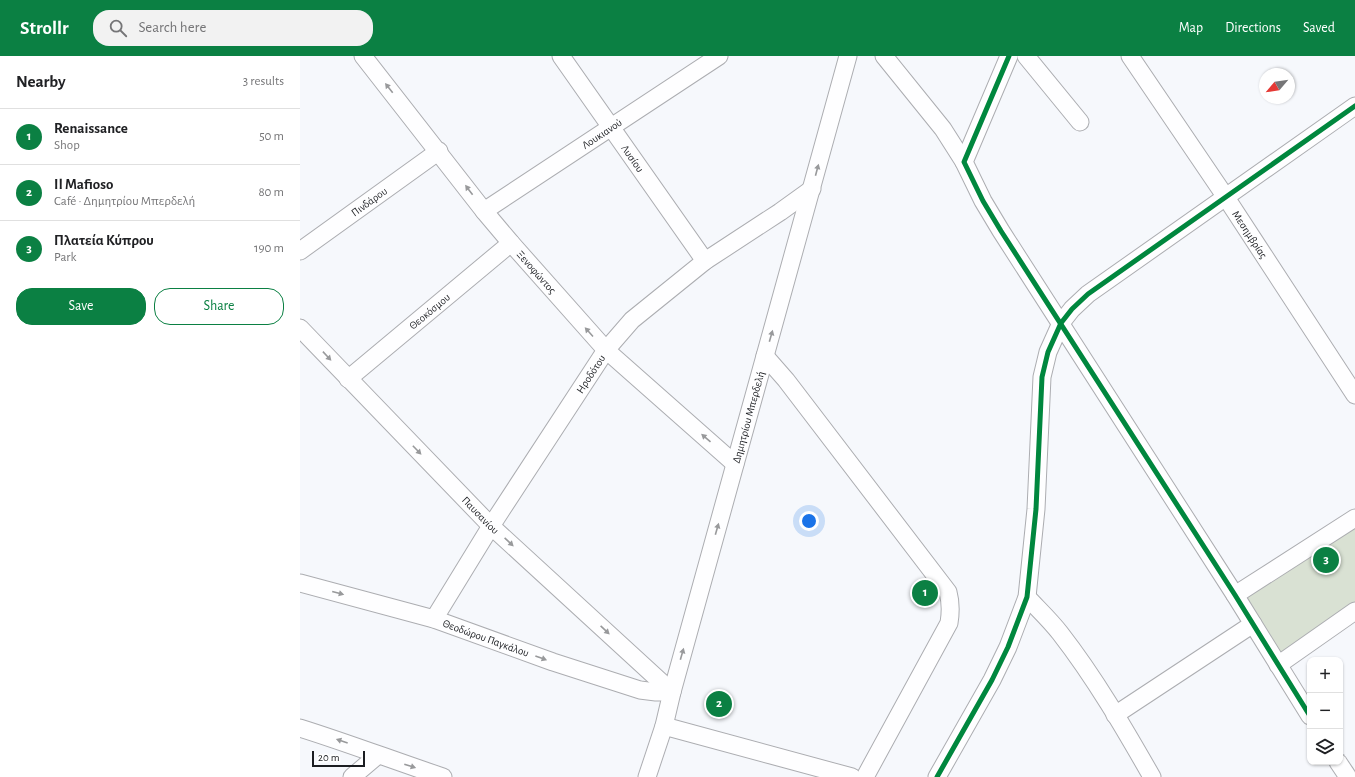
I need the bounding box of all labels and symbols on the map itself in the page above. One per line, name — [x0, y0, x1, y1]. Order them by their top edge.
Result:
north arrow — [1259, 68, 1295, 104]
one-way arrow — [384, 82, 393, 93]
street label: Λουκιανού — [580, 116, 624, 150]
street label: Λυσίου — [620, 143, 646, 174]
one-way arrow — [814, 164, 820, 176]
street label: Πινδάρου — [349, 185, 389, 218]
one-way arrow — [464, 185, 473, 196]
street label: Μεσημβρίας — [1230, 208, 1270, 260]
street label: Ξενοφώντος — [515, 248, 558, 295]
street label: Θεοκόσμου — [407, 291, 452, 331]
one-way arrow — [585, 326, 594, 337]
one-way arrow — [768, 330, 774, 342]
one-way arrow — [322, 352, 331, 361]
street label: Ηροδότου — [574, 352, 607, 395]
street label: Δημητρίου Μπερδελή — [730, 370, 766, 464]
one-way arrow — [701, 434, 711, 443]
one-way arrow — [412, 445, 422, 455]
street label: Παυσανίου — [460, 494, 501, 536]
your location — [799, 511, 819, 531]
one-way arrow — [714, 523, 720, 535]
one-way arrow — [504, 537, 514, 547]
pin: 3 — [1313, 545, 1339, 575]
pin: 1 — [912, 578, 938, 608]
one-way arrow — [331, 591, 344, 597]
street label: Θεοδώρου Παγκάλου — [441, 617, 531, 658]
one-way arrow — [600, 625, 609, 634]
one-way arrow — [679, 648, 685, 660]
one-way arrow — [536, 655, 548, 661]
pin: 2 — [706, 689, 732, 719]
one-way arrow — [335, 738, 347, 744]
scale bar — [312, 749, 365, 768]
one-way arrow — [405, 763, 417, 769]

